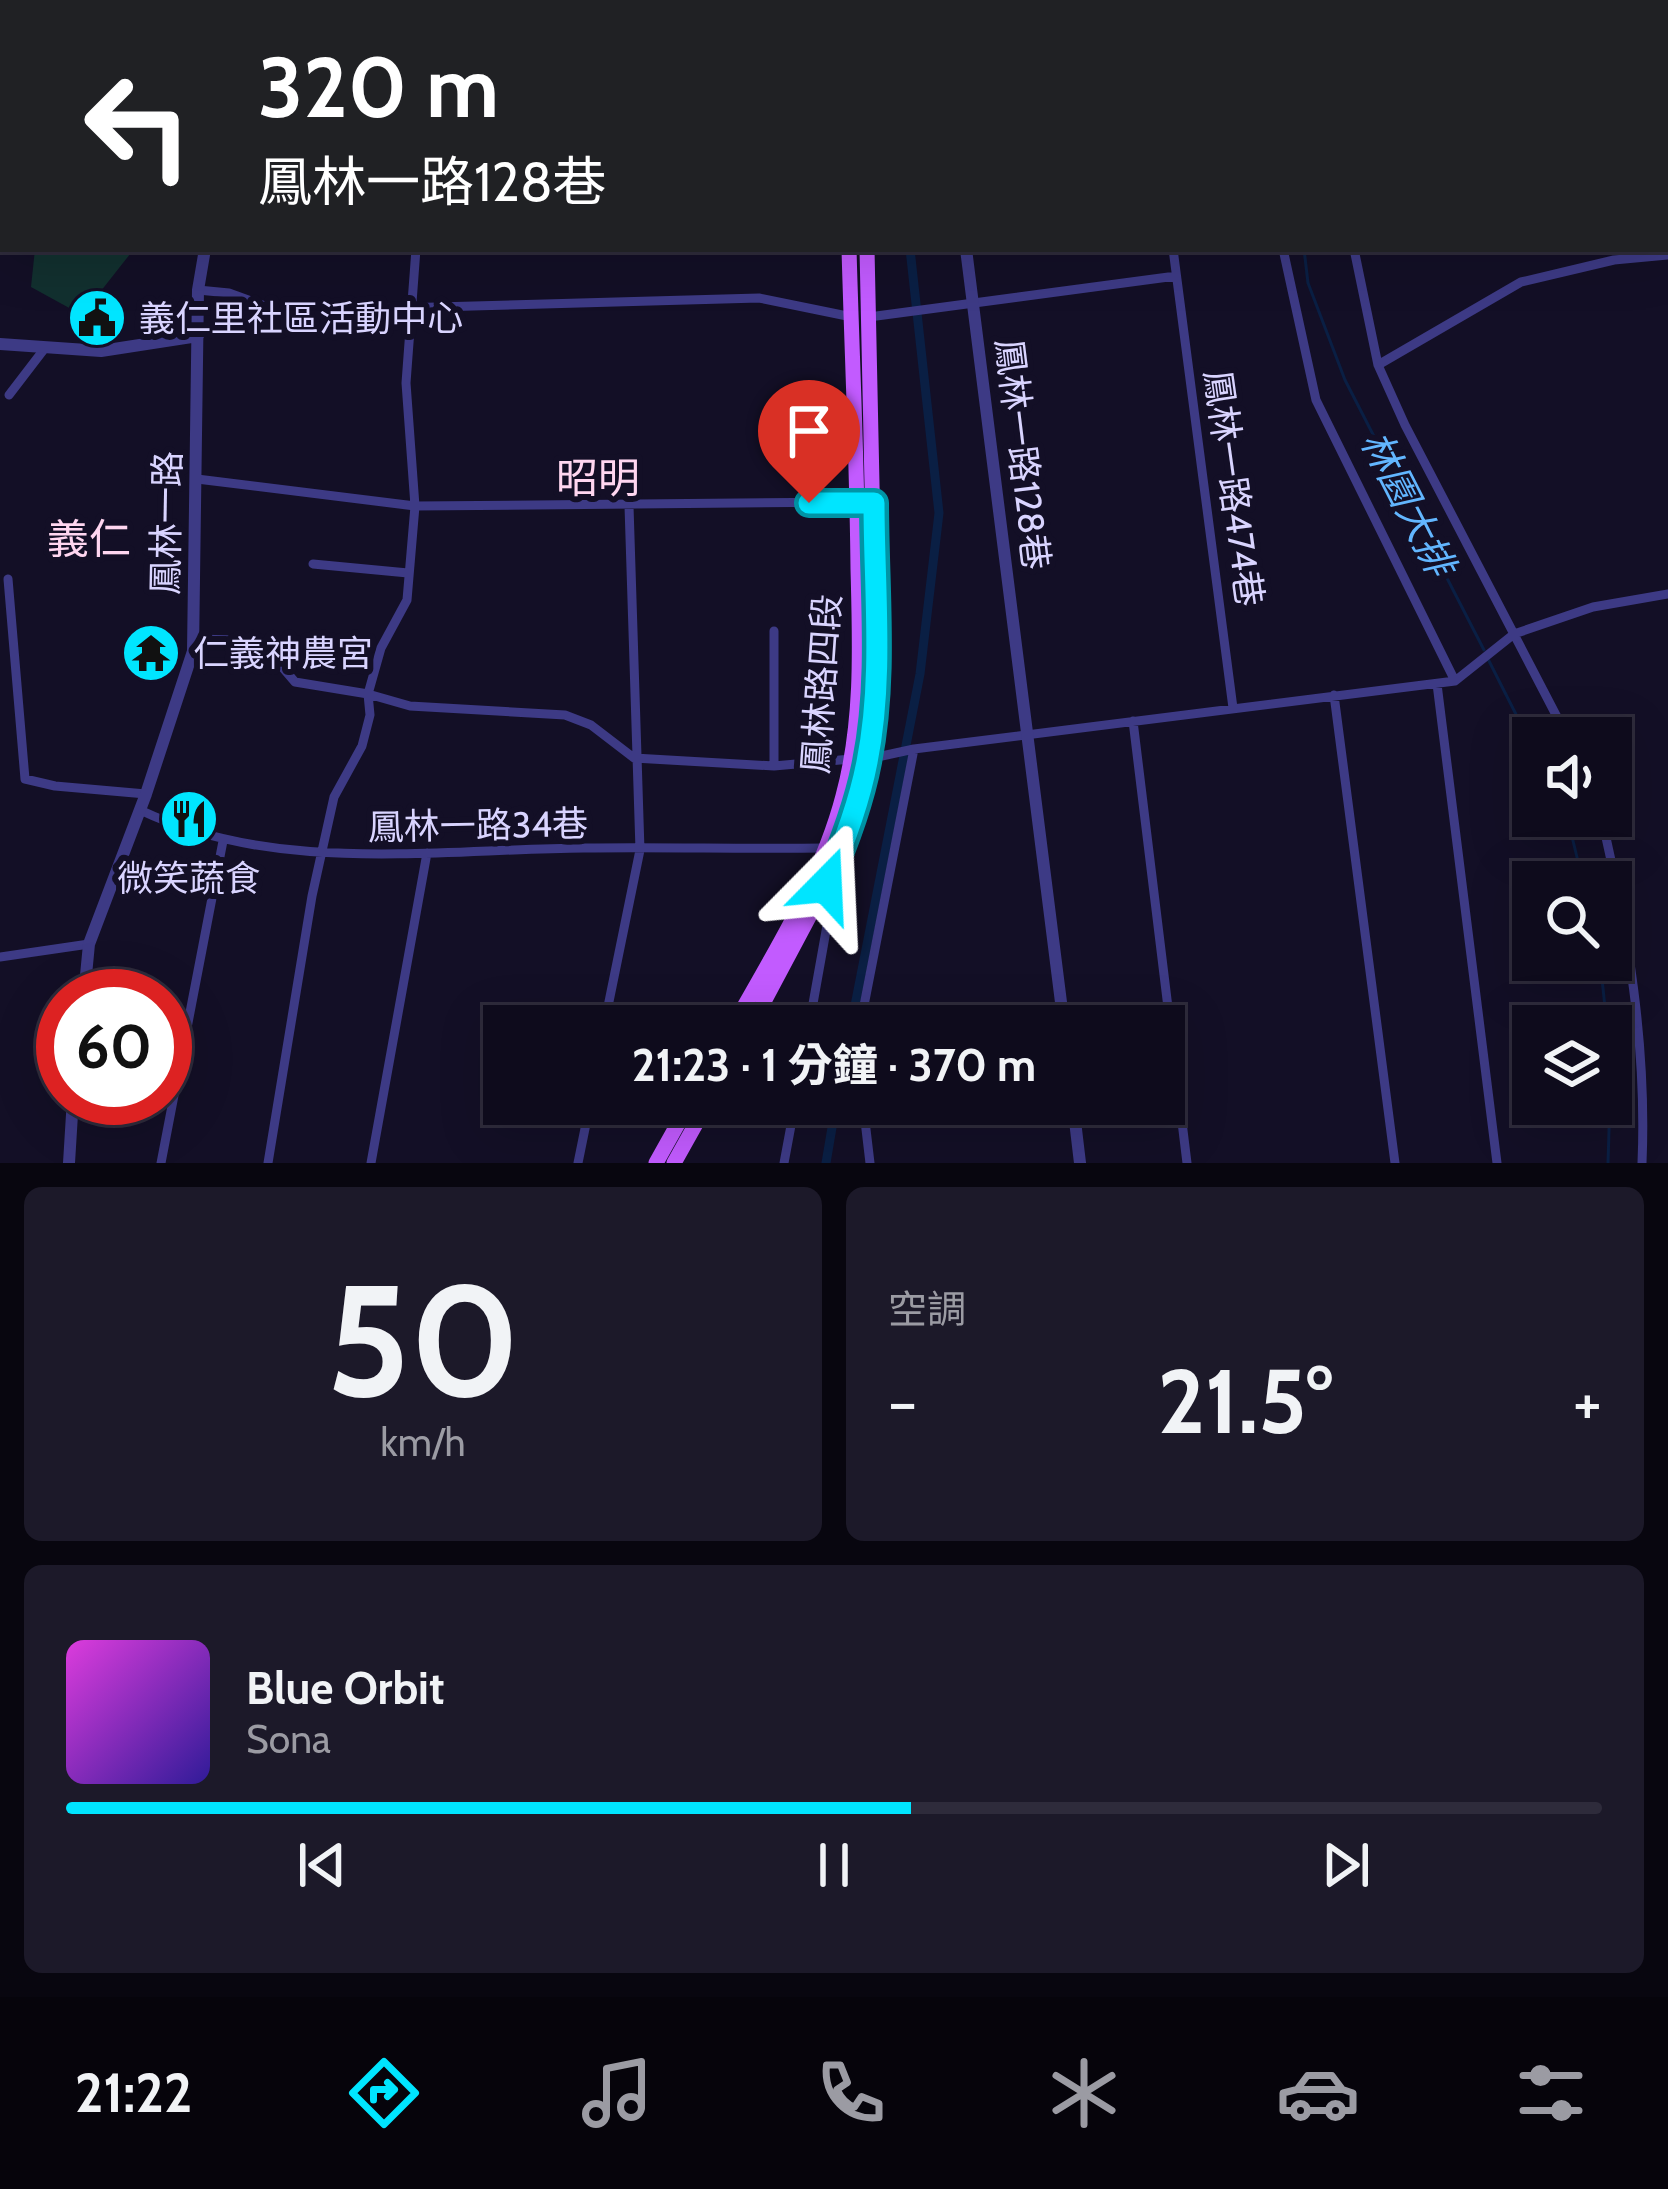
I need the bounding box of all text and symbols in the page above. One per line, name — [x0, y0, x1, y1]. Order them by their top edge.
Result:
text: 320 m — [258, 36, 499, 138]
icon: left — [60, 48, 216, 204]
text: 鳳林一路128巷 — [258, 149, 607, 215]
public building icon: 義仁里社區活動中心 — [66, 287, 128, 349]
place label: 義仁里社區活動中心 — [139, 296, 463, 340]
street label: 鳳林一路128巷 — [987, 336, 1059, 572]
street label: 鳳林一路474巷 — [1196, 367, 1272, 609]
pin — [758, 380, 860, 503]
icon: arrive — [776, 398, 842, 464]
water label: 林園大排 — [1351, 423, 1467, 588]
street label: 鳳林一路 — [143, 451, 189, 595]
district label: 昭明 — [556, 452, 640, 504]
district label: 義仁 — [47, 513, 131, 565]
street label: 鳳林路四段 — [793, 593, 849, 775]
temple icon: 仁義神農宮 — [120, 622, 182, 684]
place label: 仁義神農宮 — [193, 631, 373, 675]
map controls — [1512, 717, 1632, 1125]
button: sound — [1512, 717, 1632, 837]
restaurant icon: 微笑蔬食 — [158, 788, 220, 850]
street label: 鳳林一路34巷 — [367, 801, 589, 849]
position arrow — [763, 822, 889, 948]
place label: 微笑蔬食 — [117, 856, 261, 900]
button: search — [1512, 861, 1632, 981]
speed limit sign: 60 — [36, 969, 192, 1125]
button: layers — [1512, 1005, 1632, 1125]
text: 21:23 · 1 分鐘 · 370 m — [632, 1038, 1036, 1092]
text: 50 — [326, 1245, 520, 1435]
text: 空調 — [888, 1285, 966, 1333]
text: 21.5° — [1157, 1346, 1333, 1456]
text: − — [888, 1361, 917, 1442]
text: + — [1573, 1361, 1602, 1442]
text: km/h — [380, 1418, 466, 1466]
text: Blue Orbit — [246, 1661, 444, 1715]
text: Sona — [246, 1715, 331, 1763]
icon: previous — [289, 1832, 355, 1898]
icon: pause — [801, 1832, 867, 1898]
icon: next — [1313, 1832, 1379, 1898]
icon: directions — [342, 2051, 426, 2135]
icon: music — [575, 2051, 659, 2135]
icon: phone — [809, 2051, 893, 2135]
icon: climate — [1042, 2051, 1126, 2135]
icon: car — [1276, 2051, 1360, 2135]
icon: filters — [1509, 2051, 1593, 2135]
text: 21:22 — [75, 2060, 192, 2126]

